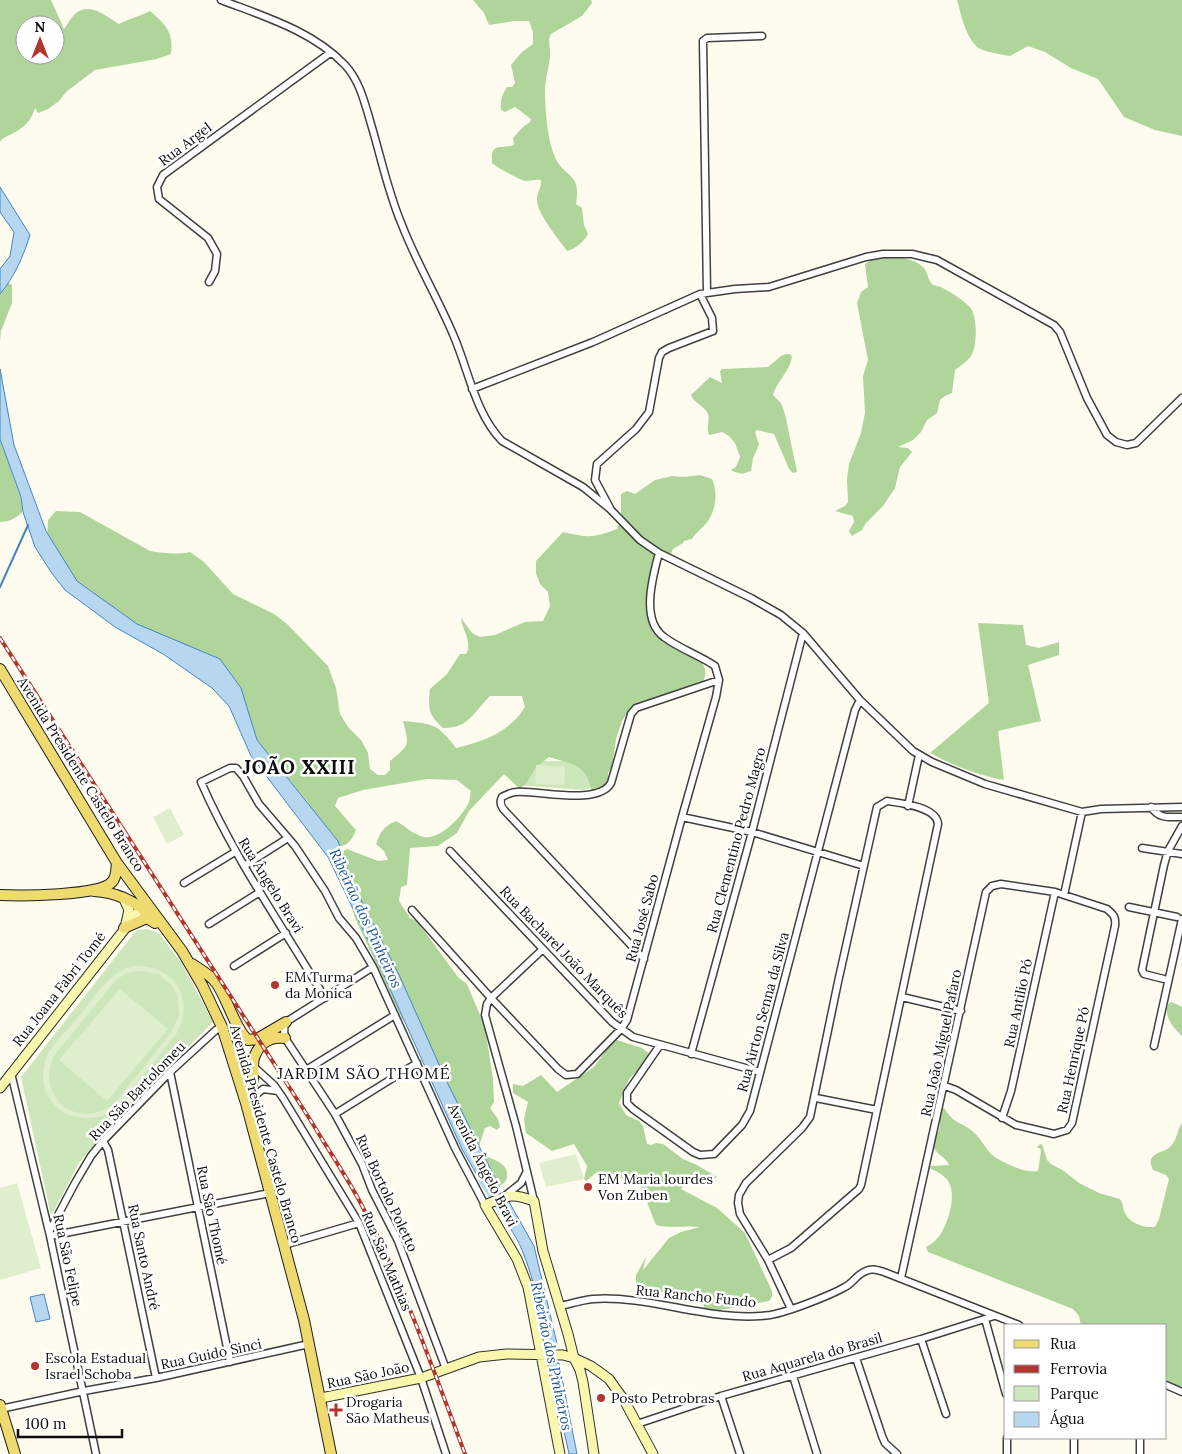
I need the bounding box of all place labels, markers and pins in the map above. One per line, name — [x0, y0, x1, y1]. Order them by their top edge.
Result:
place label: EM Turma da Monica — [285, 968, 353, 1002]
marker: EM Turma da Monica — [269, 979, 281, 991]
place label: EM Maria lourdes Von Zuben — [597, 1170, 713, 1204]
marker: EM Maria lourdes Von Zuben — [582, 1181, 594, 1193]
place label: Escola Estadual Israel Schoba — [45, 1349, 146, 1383]
marker: Escola Estadual Israel Schoba — [29, 1360, 41, 1372]
place label: Posto Petrobras — [611, 1389, 715, 1407]
marker: Posto Petrobras — [595, 1392, 607, 1404]
place label: Drogaria São Matheus — [346, 1393, 429, 1427]
marker: Drogaria São Matheus — [330, 1404, 342, 1416]

